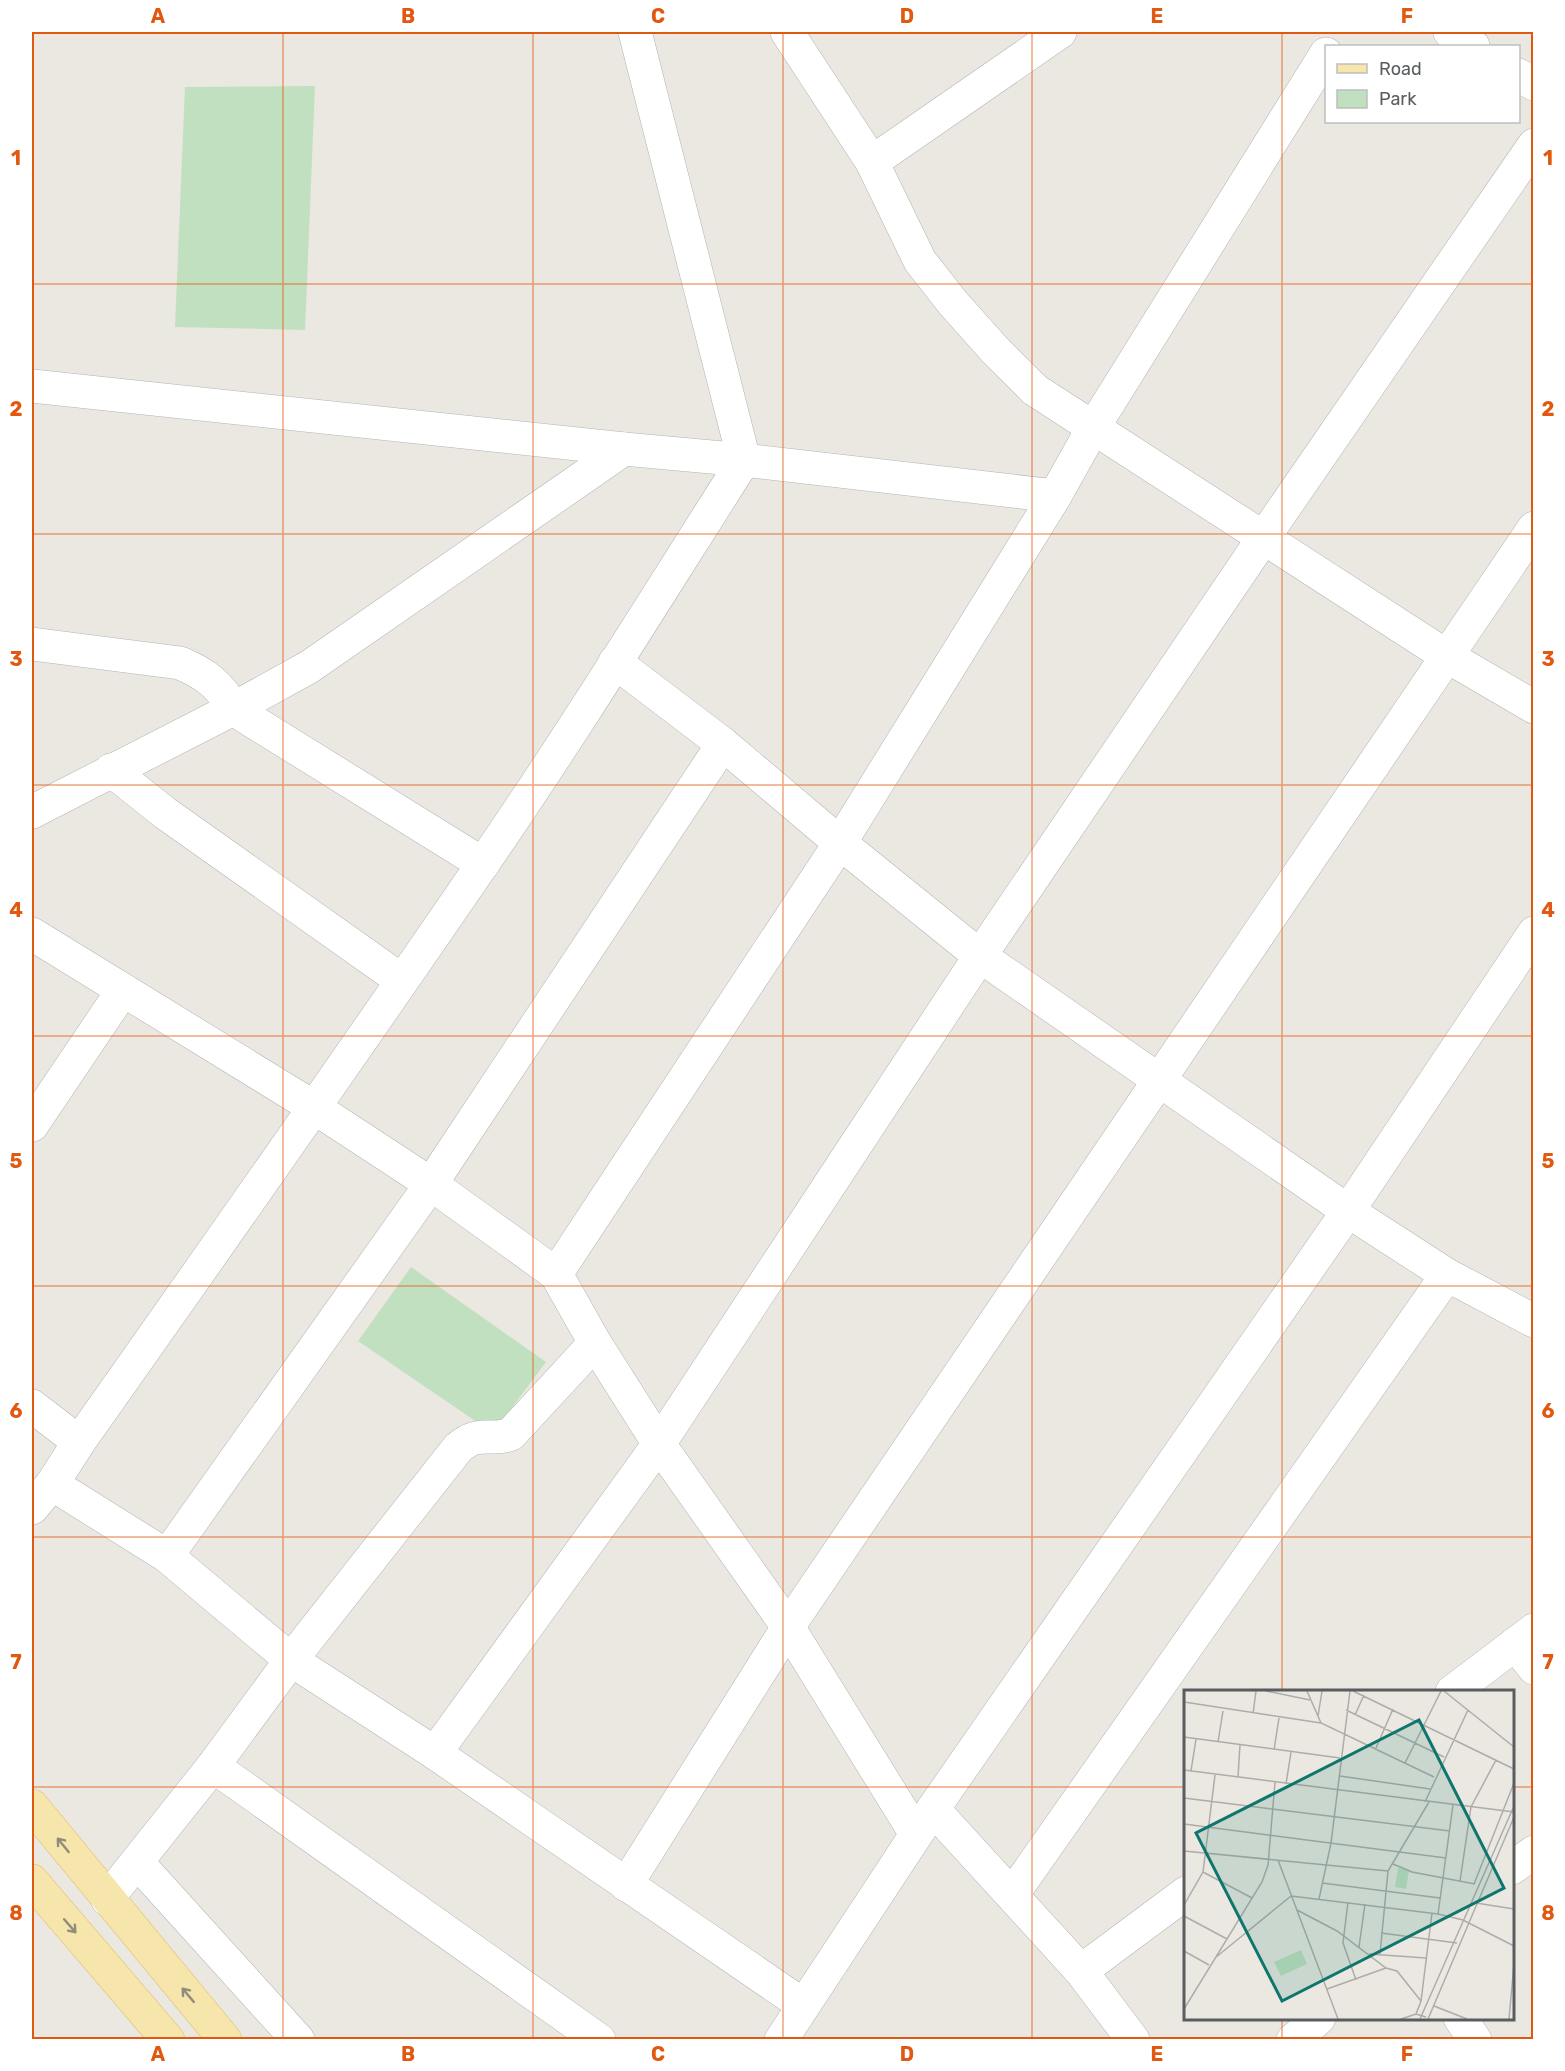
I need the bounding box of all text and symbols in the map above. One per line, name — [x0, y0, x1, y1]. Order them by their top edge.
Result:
text: A — [151, 4, 166, 28]
text: B — [401, 4, 415, 28]
text: C — [651, 4, 665, 28]
text: D — [900, 4, 914, 28]
text: E — [1151, 4, 1163, 28]
text: F — [1401, 4, 1413, 28]
legend — [1325, 45, 1520, 123]
text: Road — [1379, 58, 1422, 80]
text: Park — [1379, 88, 1417, 110]
text: 1 — [11, 146, 21, 170]
text: 1 — [1543, 146, 1553, 170]
text: 2 — [10, 397, 23, 421]
text: 2 — [1542, 397, 1555, 421]
text: 3 — [9, 647, 23, 671]
text: 3 — [1541, 647, 1555, 671]
text: 4 — [9, 898, 23, 922]
text: 4 — [1541, 898, 1555, 922]
text: 5 — [10, 1149, 23, 1173]
text: 5 — [1542, 1149, 1555, 1173]
text: 6 — [9, 1399, 23, 1423]
text: 6 — [1541, 1399, 1555, 1423]
text: 7 — [10, 1650, 22, 1674]
text: 7 — [1542, 1650, 1554, 1674]
inset map — [1184, 1690, 1514, 2020]
one-way arrow — [56, 1838, 70, 1853]
text: 8 — [9, 1901, 23, 1925]
text: 8 — [1541, 1901, 1555, 1925]
one-way arrow — [63, 1918, 77, 1933]
one-way arrow — [181, 1987, 194, 2003]
text: A — [151, 2042, 166, 2066]
text: B — [401, 2042, 415, 2066]
text: C — [651, 2042, 665, 2066]
text: D — [900, 2042, 914, 2066]
text: E — [1151, 2042, 1163, 2066]
text: F — [1401, 2042, 1413, 2066]

